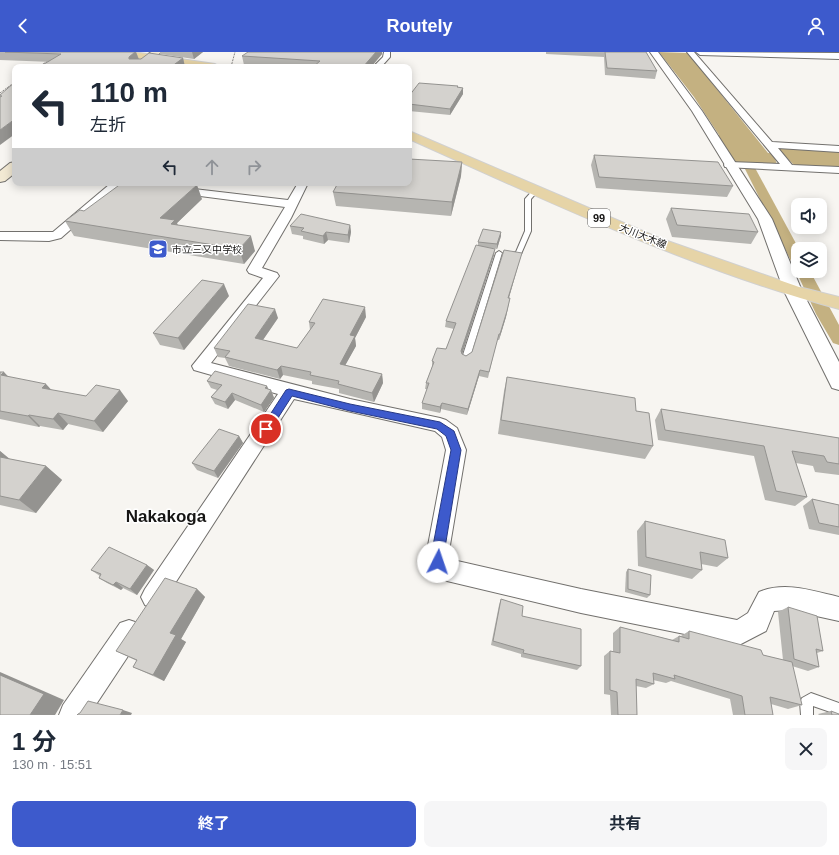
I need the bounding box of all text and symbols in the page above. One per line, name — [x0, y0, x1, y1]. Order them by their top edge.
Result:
icon: back — [12, 15, 34, 37]
icon: person — [805, 15, 827, 37]
text: Routely — [386, 16, 453, 36]
text: 110 m — [90, 77, 168, 108]
icon: left — [24, 80, 76, 132]
text: 左折 — [90, 115, 126, 135]
icon: left — [159, 156, 181, 178]
icon: ahead — [201, 156, 223, 178]
icon: right — [243, 156, 265, 178]
map controls — [791, 198, 827, 278]
button: sound — [791, 198, 827, 234]
road number: 99 — [588, 209, 610, 227]
street label: 大川大木線 — [618, 222, 668, 250]
school or university icon: 市立三又中学校 — [147, 238, 169, 260]
button: layers — [791, 242, 827, 278]
place label: 市立三又中学校 — [172, 244, 242, 255]
pin — [249, 412, 283, 446]
icon: arrive — [255, 418, 277, 440]
district label: Nakakoga — [126, 507, 207, 526]
position arrow — [417, 541, 459, 583]
text: 1 分 — [12, 728, 56, 755]
button: close — [785, 728, 827, 770]
text: 130 m · 15:51 — [12, 757, 92, 772]
button: 終了 — [12, 801, 416, 847]
button: 共有 — [424, 801, 827, 847]

